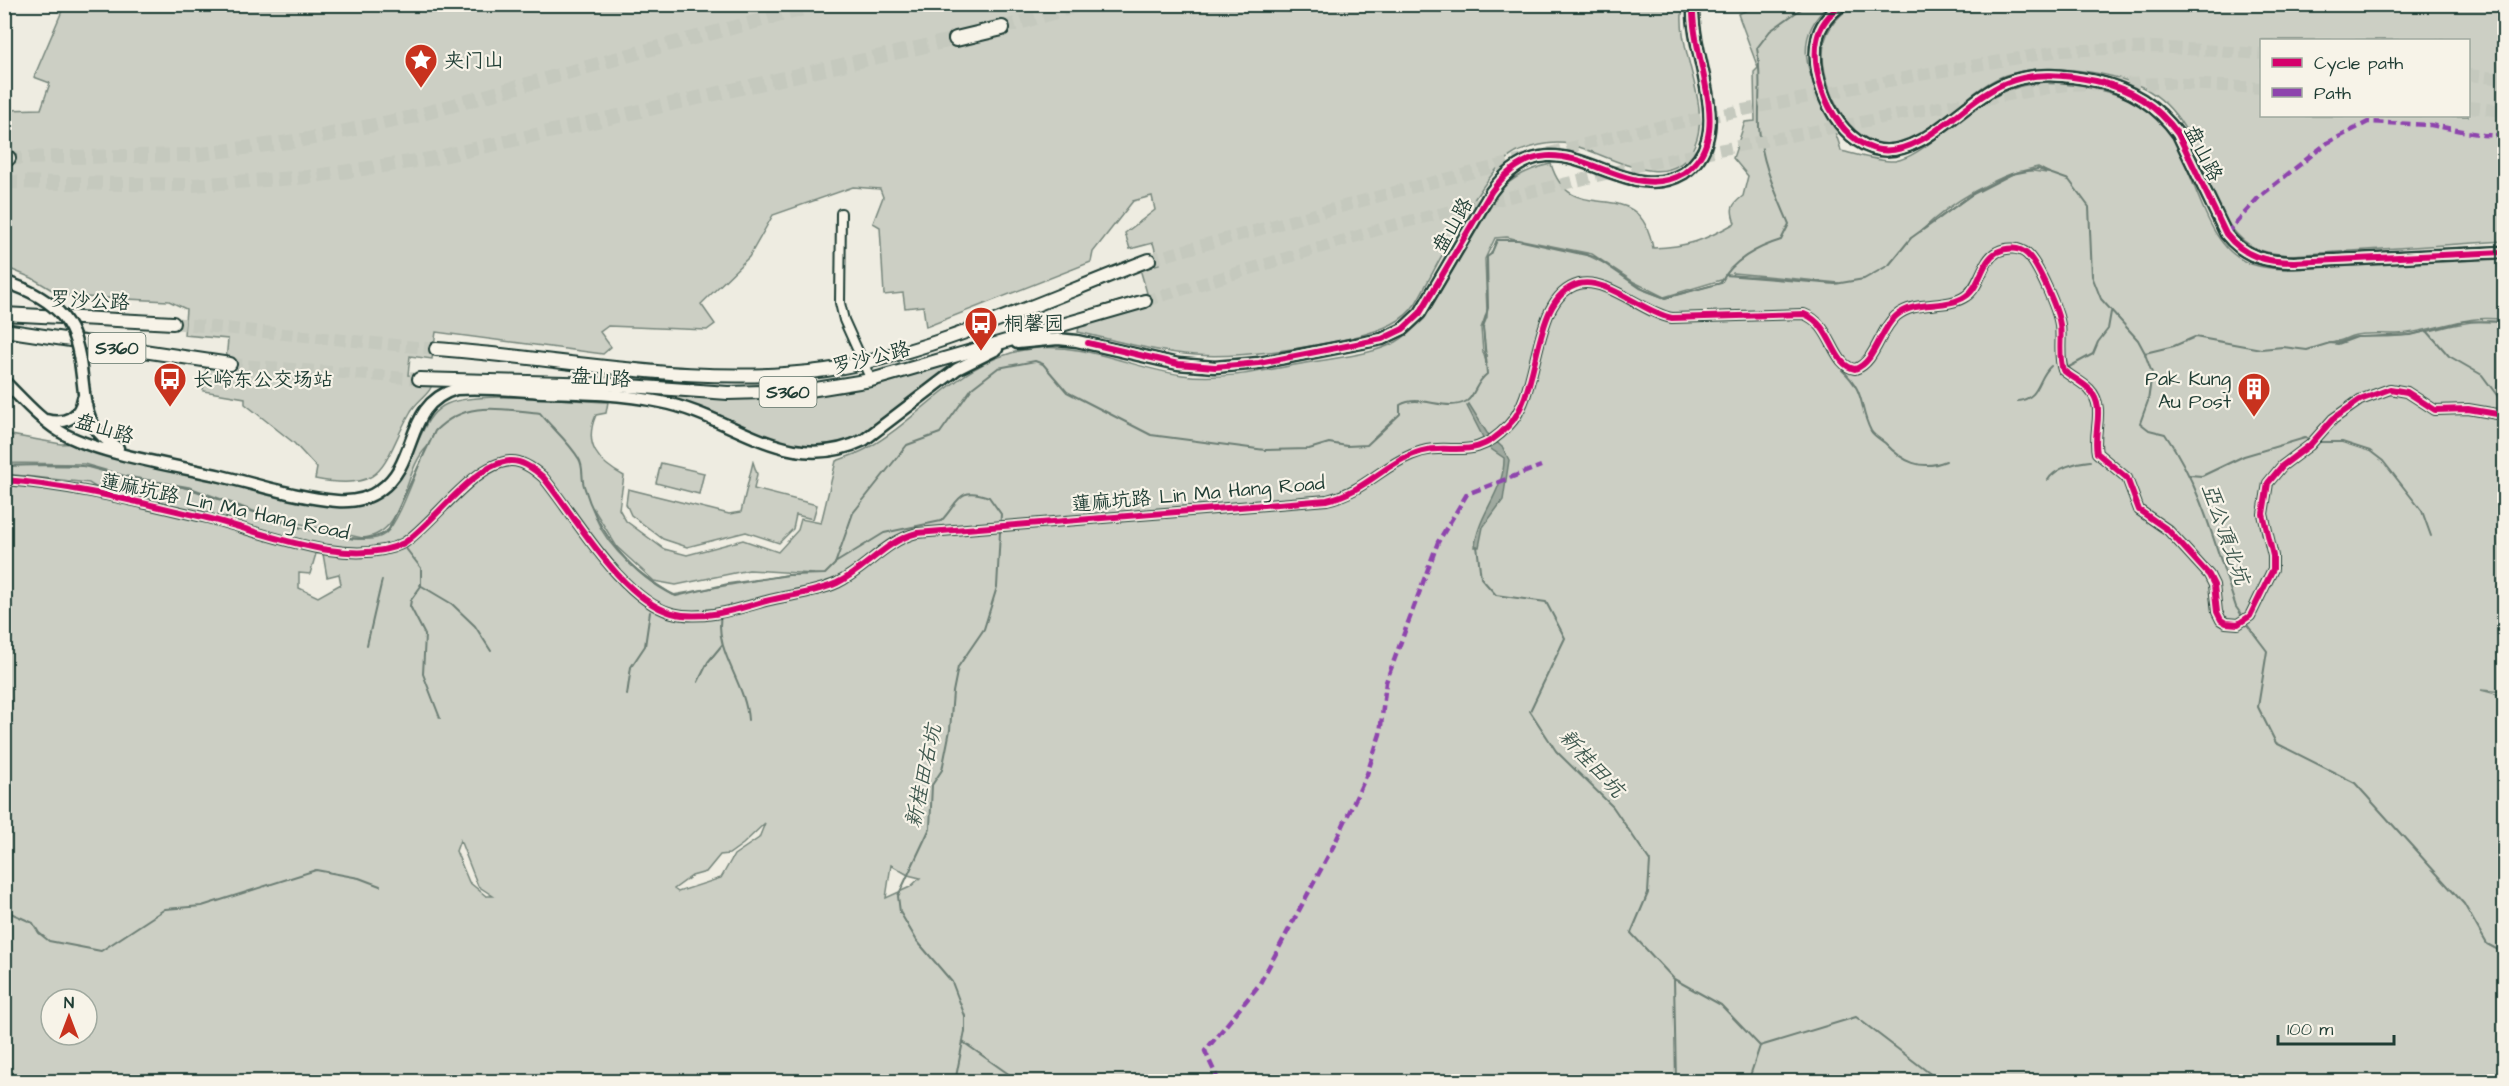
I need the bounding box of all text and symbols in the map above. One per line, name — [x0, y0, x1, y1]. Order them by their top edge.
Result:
legend — [2260, 39, 2470, 117]
place icon: 夹门山 — [403, 42, 439, 89]
place label: 夹门山 — [444, 47, 504, 75]
text: Cycle path — [2314, 51, 2403, 77]
text: Path — [2314, 81, 2351, 106]
street label: 盘山路 — [2177, 120, 2230, 187]
street label: 盘山路 — [1426, 192, 1480, 258]
street label: 罗沙公路 — [49, 285, 132, 317]
bus stop icon: 桐馨园 — [963, 305, 999, 352]
place label: 桐馨园 — [1004, 310, 1064, 338]
road number: S360 — [88, 333, 146, 363]
street label: 罗沙公路 — [829, 334, 914, 381]
bus stop icon: 长岭东公交场站 — [152, 361, 188, 408]
street label: 盘山路 — [570, 362, 633, 394]
place label: Pak Kung Au Post — [2145, 365, 2231, 416]
place label: 长岭东公交场站 — [193, 366, 333, 394]
building icon: Pak Kung Au Post — [2236, 371, 2272, 418]
road number: S360 — [760, 377, 816, 407]
street label: 盘山路 — [72, 407, 138, 451]
street label: 蓮麻坑路 Lin Ma Hang Road — [97, 467, 352, 548]
street label: 蓮麻坑路 Lin Ma Hang Road — [1070, 469, 1326, 520]
water label: 亞公頂北坑 — [2195, 480, 2257, 590]
water label: 新桂田右坑 — [898, 720, 949, 830]
water label: 新桂田坑 — [1552, 723, 1632, 805]
north arrow — [39, 987, 99, 1047]
text: N — [64, 992, 74, 1014]
scale bar — [2278, 1008, 2394, 1046]
text: 100 m — [2287, 1017, 2333, 1042]

